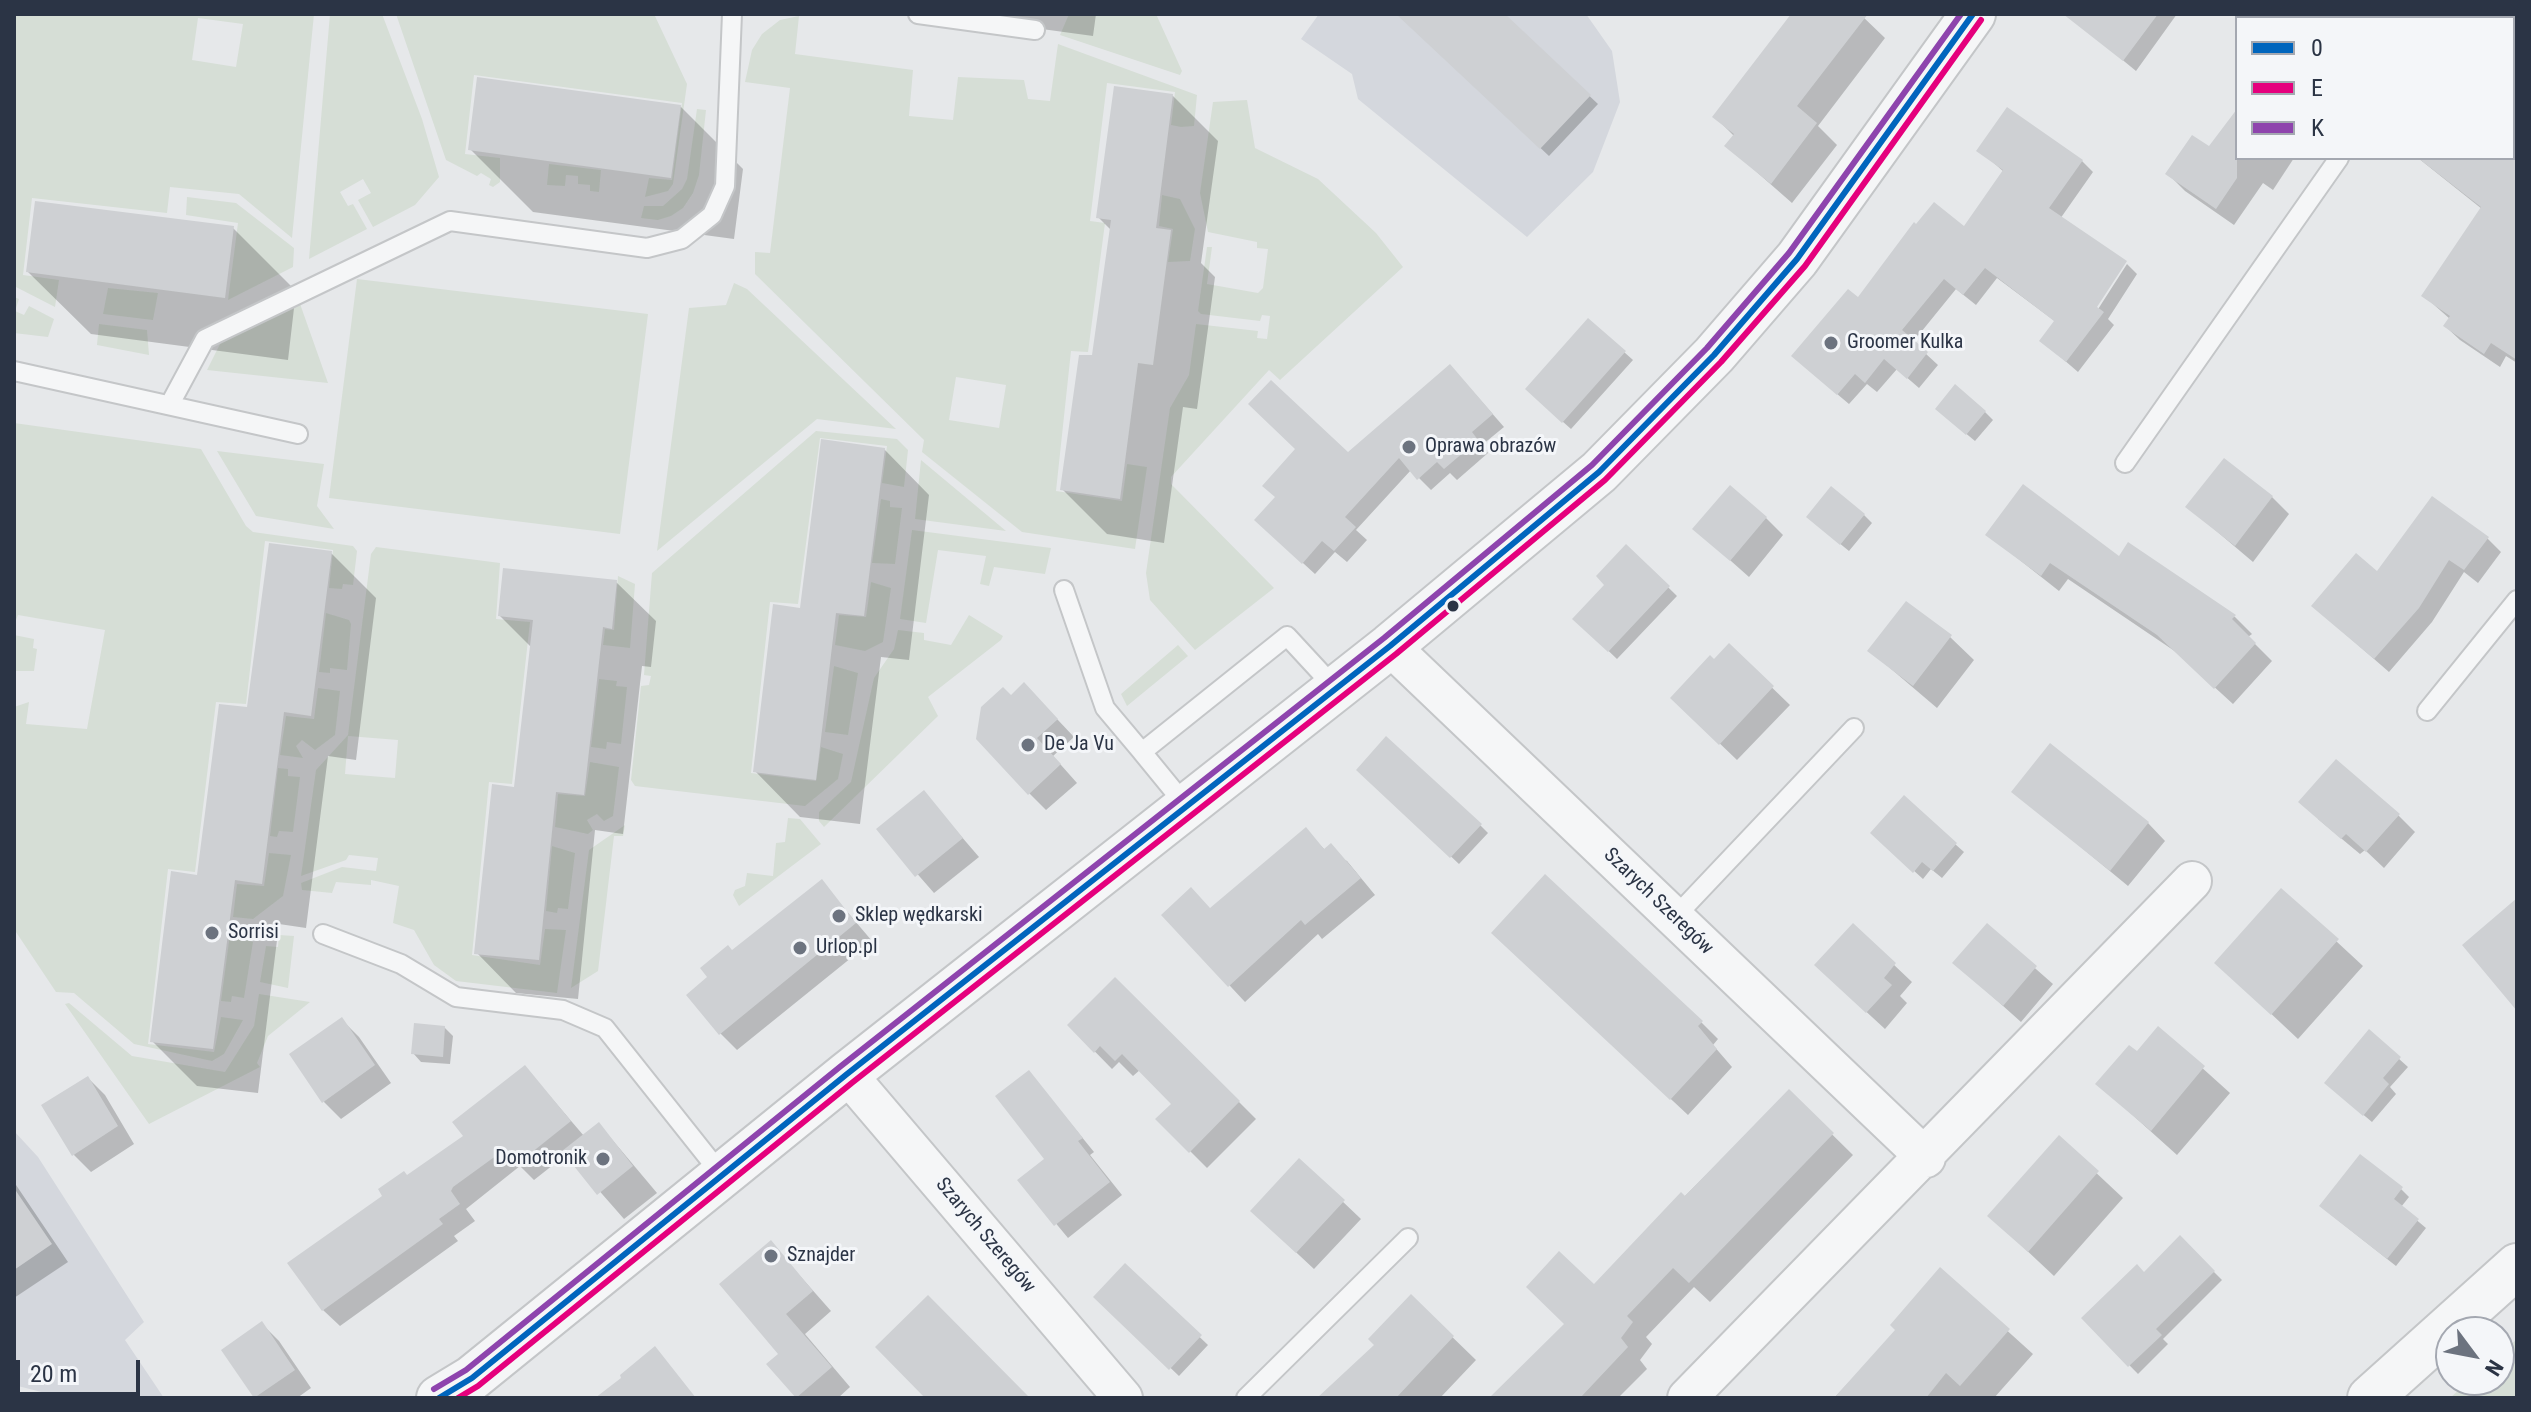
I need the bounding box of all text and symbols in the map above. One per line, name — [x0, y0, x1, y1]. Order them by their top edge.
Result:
legend — [2235, 16, 2515, 160]
text: 0 — [2311, 34, 2323, 62]
text: E — [2311, 74, 2323, 102]
text: K — [2311, 114, 2324, 142]
place label: Groomer Kulka — [1847, 331, 1963, 355]
marker: Groomer Kulka — [1822, 334, 1840, 352]
place label: Oprawa obrazów — [1425, 435, 1556, 459]
marker: Oprawa obrazów — [1400, 438, 1418, 456]
unlabelled marker — [1445, 598, 1461, 614]
place label: De Ja Vu — [1044, 733, 1114, 757]
marker: De Ja Vu — [1019, 736, 1037, 754]
street label: Szarych Szeregów — [1598, 844, 1718, 960]
place label: Sklep wędkarski — [855, 904, 983, 928]
marker: Sklep wędkarski — [830, 907, 848, 925]
place label: Sorrisi — [228, 921, 279, 945]
marker: Sorrisi — [203, 924, 221, 942]
place label: Urlop.pl — [816, 936, 878, 960]
marker: Urlop.pl — [791, 939, 809, 957]
place label: Domotronik — [495, 1147, 587, 1171]
marker: Domotronik — [594, 1150, 612, 1168]
street label: Szarych Szeregów — [930, 1173, 1040, 1299]
place label: Sznajder — [787, 1244, 855, 1268]
marker: Sznajder — [762, 1247, 780, 1265]
north arrow — [2435, 1316, 2515, 1396]
scale bar — [20, 1344, 144, 1394]
text: N — [2480, 1356, 2508, 1380]
text: 20 m — [30, 1360, 77, 1388]

